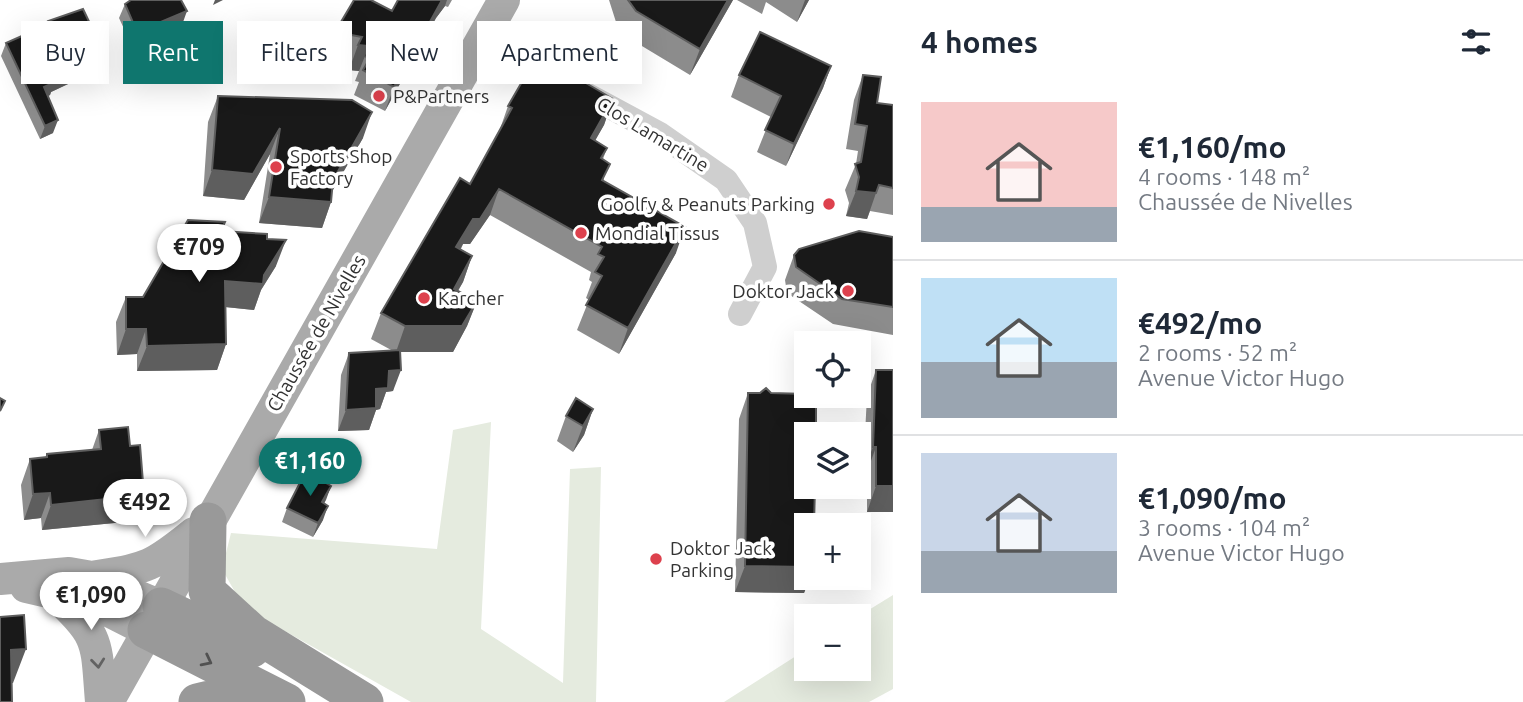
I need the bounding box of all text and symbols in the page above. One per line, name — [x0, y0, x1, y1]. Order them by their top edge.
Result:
chip: Buy — [21, 21, 109, 84]
chip: Rent — [123, 21, 223, 84]
chip: Filters — [237, 21, 352, 84]
chip: New — [366, 21, 463, 84]
chip: Apartment — [477, 21, 642, 84]
icon: filters — [1457, 23, 1495, 61]
text: 4 homes — [921, 25, 1038, 59]
place label: P&Partners — [393, 85, 489, 107]
marker: P&Partners — [371, 88, 387, 104]
street label: Clos Lamartine — [593, 92, 713, 176]
icon: home — [977, 130, 1061, 214]
text: €1,160/mo — [1138, 130, 1287, 164]
place label: Sports Shop Factory — [290, 145, 393, 189]
marker: Sports Shop Factory — [268, 159, 284, 175]
text: 4 rooms · 148 m² — [1138, 164, 1310, 189]
text: Chaussée de Nivelles — [1138, 189, 1353, 214]
place label: Goolfy & Peanuts Parking — [600, 193, 815, 215]
marker: Goolfy & Peanuts Parking — [821, 196, 837, 212]
place label: Mondial Tissus — [595, 222, 720, 244]
pin: €709 — [158, 224, 240, 284]
marker: Mondial Tissus — [573, 225, 589, 241]
text: €709 — [173, 234, 225, 259]
street label: Chaussée de Nivelles — [262, 251, 370, 415]
place label: Doktor Jack — [732, 280, 834, 302]
marker: Doktor Jack — [840, 283, 856, 299]
place label: Karcher — [438, 287, 504, 309]
marker: Karcher — [416, 290, 432, 306]
icon: home — [977, 306, 1061, 390]
text: €492/mo — [1138, 306, 1262, 340]
map controls — [794, 331, 871, 681]
button: locate — [794, 331, 871, 408]
text: 2 rooms · 52 m² — [1138, 340, 1297, 365]
text: Avenue Victor Hugo — [1138, 365, 1345, 390]
button: layers — [794, 422, 871, 499]
pin: €1,160 — [253, 438, 367, 498]
text: €1,160 — [275, 448, 345, 473]
pin: €492 — [104, 480, 186, 539]
icon: home — [977, 481, 1061, 565]
text: €1,090/mo — [1138, 481, 1287, 515]
text: €492 — [119, 489, 171, 514]
button: + — [794, 513, 871, 590]
text: 3 rooms · 104 m² — [1138, 515, 1310, 540]
place label: Doktor Jack Parking — [670, 537, 772, 581]
text: Avenue Victor Hugo — [1138, 540, 1345, 565]
marker: Doktor Jack Parking — [648, 551, 664, 567]
pin: €1,090 — [34, 572, 148, 632]
text: €1,090 — [56, 582, 126, 607]
button: − — [794, 604, 871, 681]
one-way arrow — [200, 653, 212, 667]
one-way arrow — [90, 657, 105, 669]

